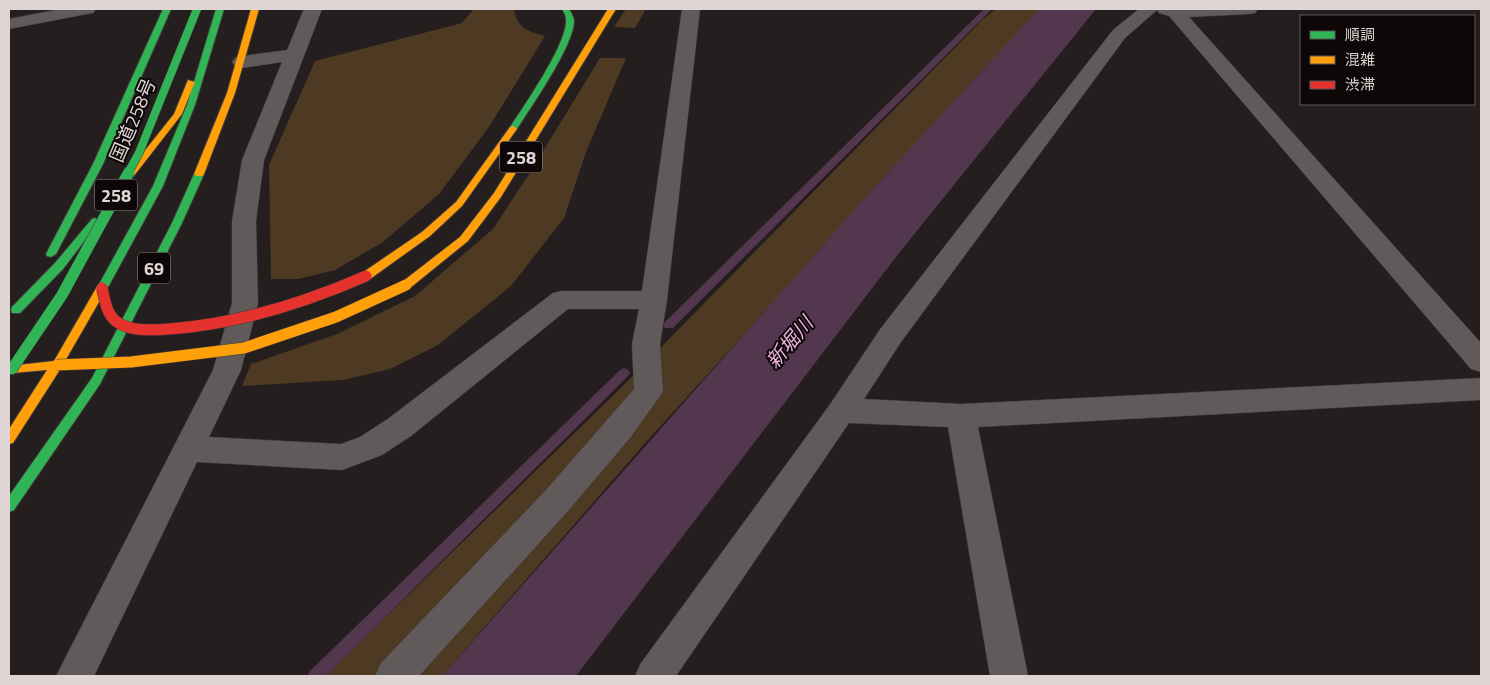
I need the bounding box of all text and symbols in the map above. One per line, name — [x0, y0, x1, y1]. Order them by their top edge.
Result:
legend — [1300, 15, 1475, 105]
text: 順調 — [1345, 23, 1375, 46]
text: 混雑 — [1345, 48, 1375, 71]
street label: 国道258号 — [101, 73, 163, 167]
text: 渋滞 — [1345, 73, 1375, 96]
road number: 258 — [500, 142, 542, 172]
road number: 258 — [95, 180, 137, 210]
road number: 69 — [138, 252, 170, 284]
water label: 新堀川 — [758, 308, 821, 375]

